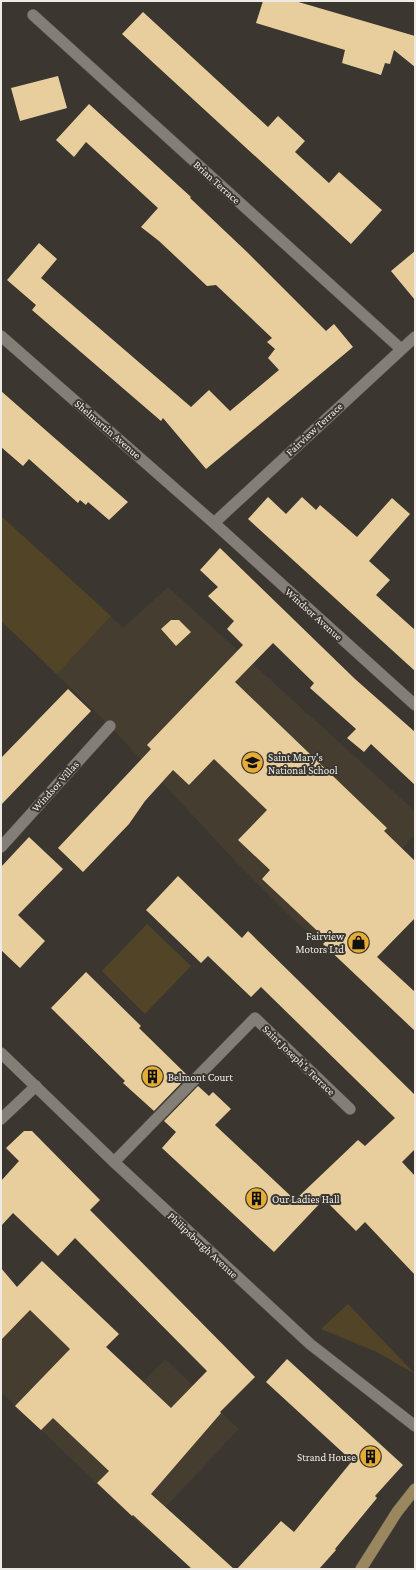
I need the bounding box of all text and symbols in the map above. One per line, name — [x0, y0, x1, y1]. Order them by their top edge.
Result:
street label: Brian Terrace — [191, 158, 243, 206]
street label: Shelmartin Avenue — [73, 397, 144, 461]
street label: Fairview Terrace — [283, 400, 345, 458]
street label: Windsor Avenue — [283, 585, 345, 643]
school or university icon: Saint Mary's National School — [240, 750, 266, 776]
place label: Saint Mary's National School — [268, 751, 338, 776]
street label: Windsor Villas — [29, 758, 81, 814]
shop icon: Fairview Motors Ltd — [346, 929, 372, 955]
place label: Fairview Motors Ltd — [295, 930, 345, 955]
street label: Saint Joseph's Terrace — [260, 1022, 338, 1098]
building icon: Belmont Court — [140, 1064, 166, 1090]
place label: Belmont Court — [168, 1071, 233, 1083]
building icon: Our Ladies Hall — [243, 1186, 269, 1212]
place label: Our Ladies Hall — [272, 1193, 340, 1205]
street label: Philipsburgh Avenue — [165, 1210, 240, 1281]
building icon: Strand House — [358, 1444, 384, 1470]
place label: Strand House — [297, 1451, 356, 1463]

